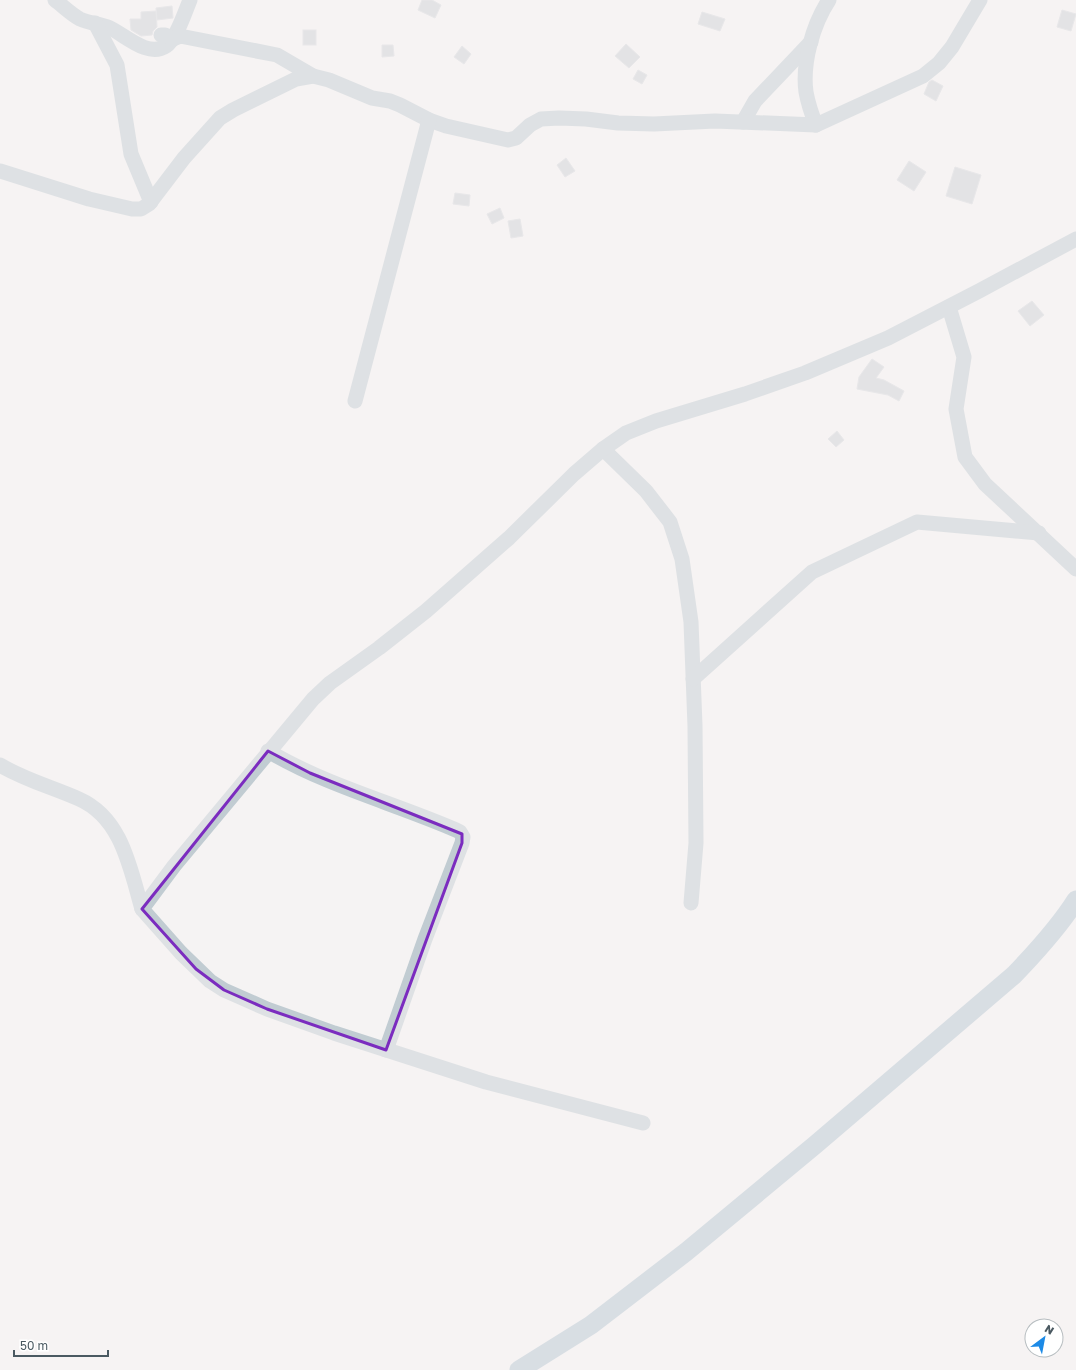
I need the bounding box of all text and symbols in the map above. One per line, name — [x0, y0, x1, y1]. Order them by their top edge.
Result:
north arrow — [1024, 1318, 1064, 1358]
text: N — [1043, 1321, 1057, 1337]
scale bar — [14, 1332, 108, 1358]
text: 50 m — [20, 1338, 48, 1353]

